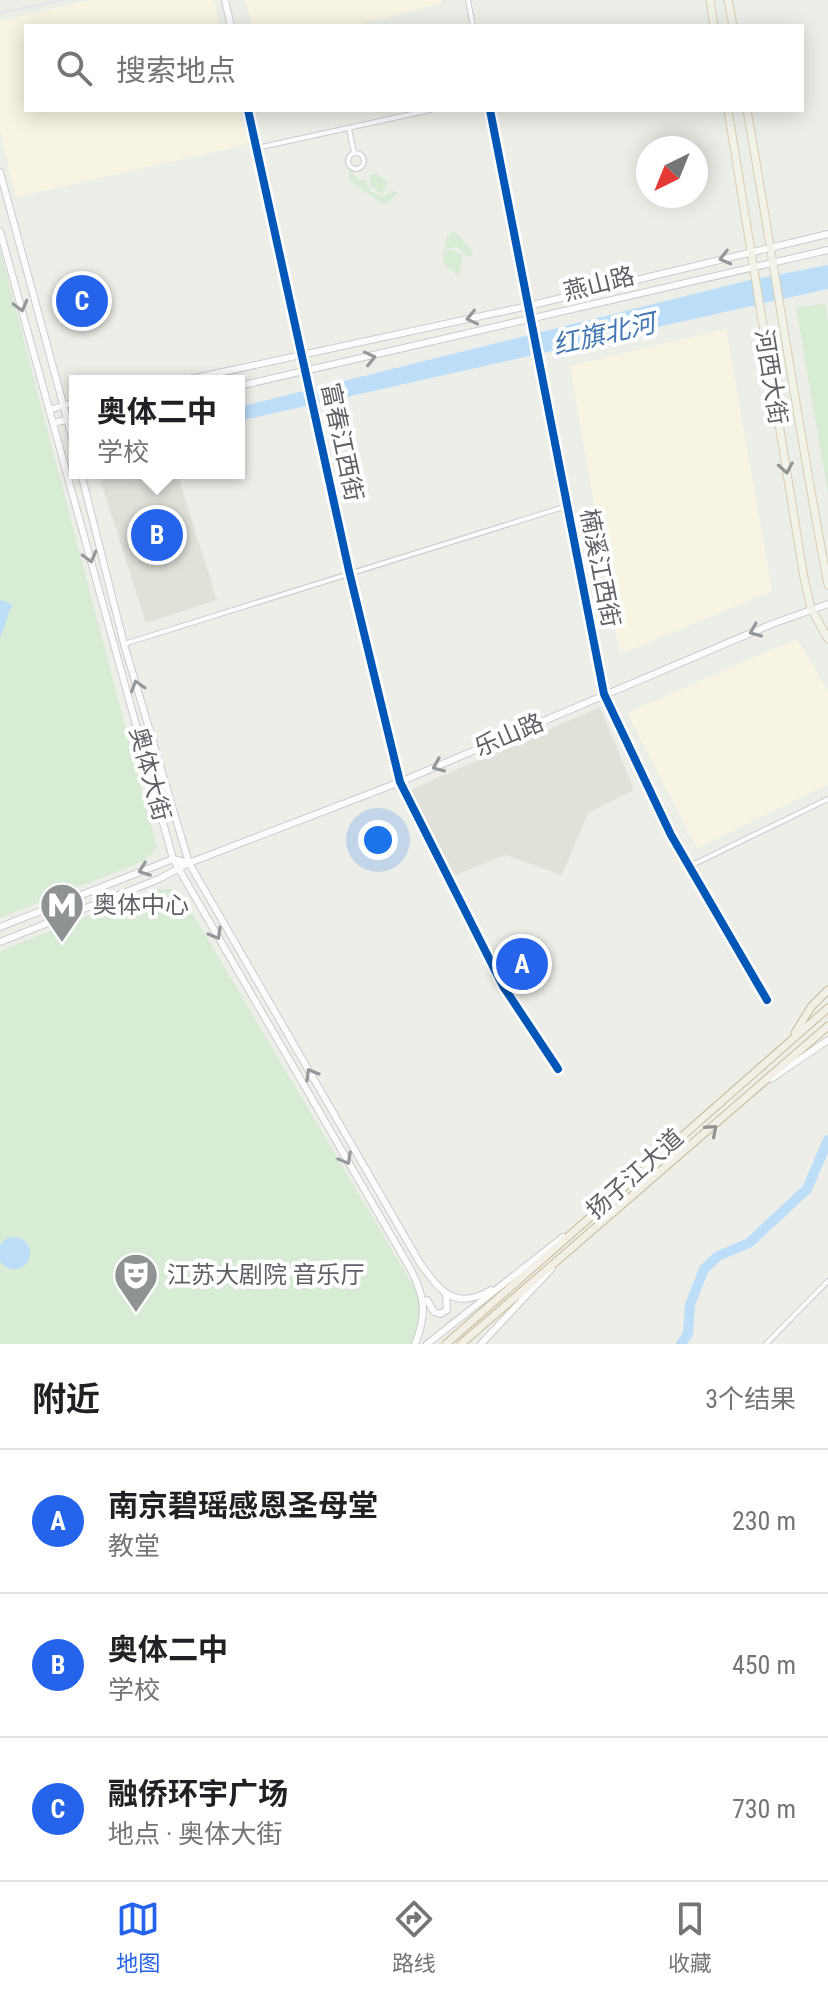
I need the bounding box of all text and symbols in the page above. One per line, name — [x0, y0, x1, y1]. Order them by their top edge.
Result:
search box — [24, 24, 804, 112]
icon: search — [52, 46, 96, 90]
text: 搜索地点 — [116, 53, 236, 88]
north arrow — [636, 136, 708, 208]
one-way arrow — [718, 248, 732, 265]
street label: 燕山路 — [561, 262, 637, 306]
pin: C — [56, 271, 108, 331]
one-way arrow — [11, 299, 28, 313]
water label: 红旗北河 — [550, 307, 663, 360]
one-way arrow — [466, 309, 479, 326]
street label: 河西大街 — [750, 327, 792, 427]
one-way arrow — [363, 350, 376, 367]
popup — [69, 375, 245, 479]
street label: 富春江西街 — [316, 380, 368, 504]
text: 奥体二中 — [97, 394, 217, 429]
text: 学校 — [97, 437, 149, 467]
one-way arrow — [777, 462, 794, 475]
pin: B — [131, 505, 183, 565]
street label: 楠溪江西街 — [575, 506, 625, 630]
one-way arrow — [80, 549, 97, 563]
one-way arrow — [749, 621, 763, 637]
one-way arrow — [130, 680, 146, 694]
street label: 乐山路 — [470, 708, 548, 762]
street label: 奥体大街 — [124, 724, 176, 824]
one-way arrow — [432, 756, 447, 772]
your location — [358, 820, 398, 860]
one-way arrow — [137, 860, 151, 877]
metro station icon: 奥体中心 — [38, 881, 86, 944]
place label: 奥体中心 — [93, 891, 189, 919]
one-way arrow — [206, 925, 222, 940]
pin: A — [496, 934, 548, 994]
one-way arrow — [305, 1068, 321, 1083]
street label: 扬子江大道 — [581, 1123, 689, 1225]
one-way arrow — [703, 1125, 718, 1139]
one-way arrow — [336, 1151, 352, 1165]
theatre icon: 江苏大剧院 音乐厅 — [112, 1251, 160, 1314]
place label: 江苏大剧院 音乐厅 — [167, 1261, 365, 1289]
text: 附近 — [32, 1379, 100, 1419]
text: 3个结果 — [705, 1384, 796, 1414]
text: 南京碧瑶感恩圣母堂 — [108, 1488, 378, 1523]
text: A — [50, 1506, 66, 1536]
text: 230 m — [732, 1506, 796, 1536]
text: 教堂 — [108, 1531, 160, 1561]
text: 奥体二中 — [108, 1632, 228, 1667]
text: B — [51, 1650, 65, 1680]
text: 450 m — [732, 1650, 796, 1680]
text: 学校 — [108, 1675, 160, 1705]
text: 融侨环宇广场 — [108, 1776, 288, 1811]
text: C — [51, 1794, 65, 1824]
text: 730 m — [732, 1794, 796, 1824]
text: 地点 · 奥体大街 — [108, 1819, 282, 1849]
tab: 地图 — [116, 1897, 160, 1977]
tab: 路线 — [392, 1897, 436, 1977]
tab: 收藏 — [668, 1897, 712, 1977]

